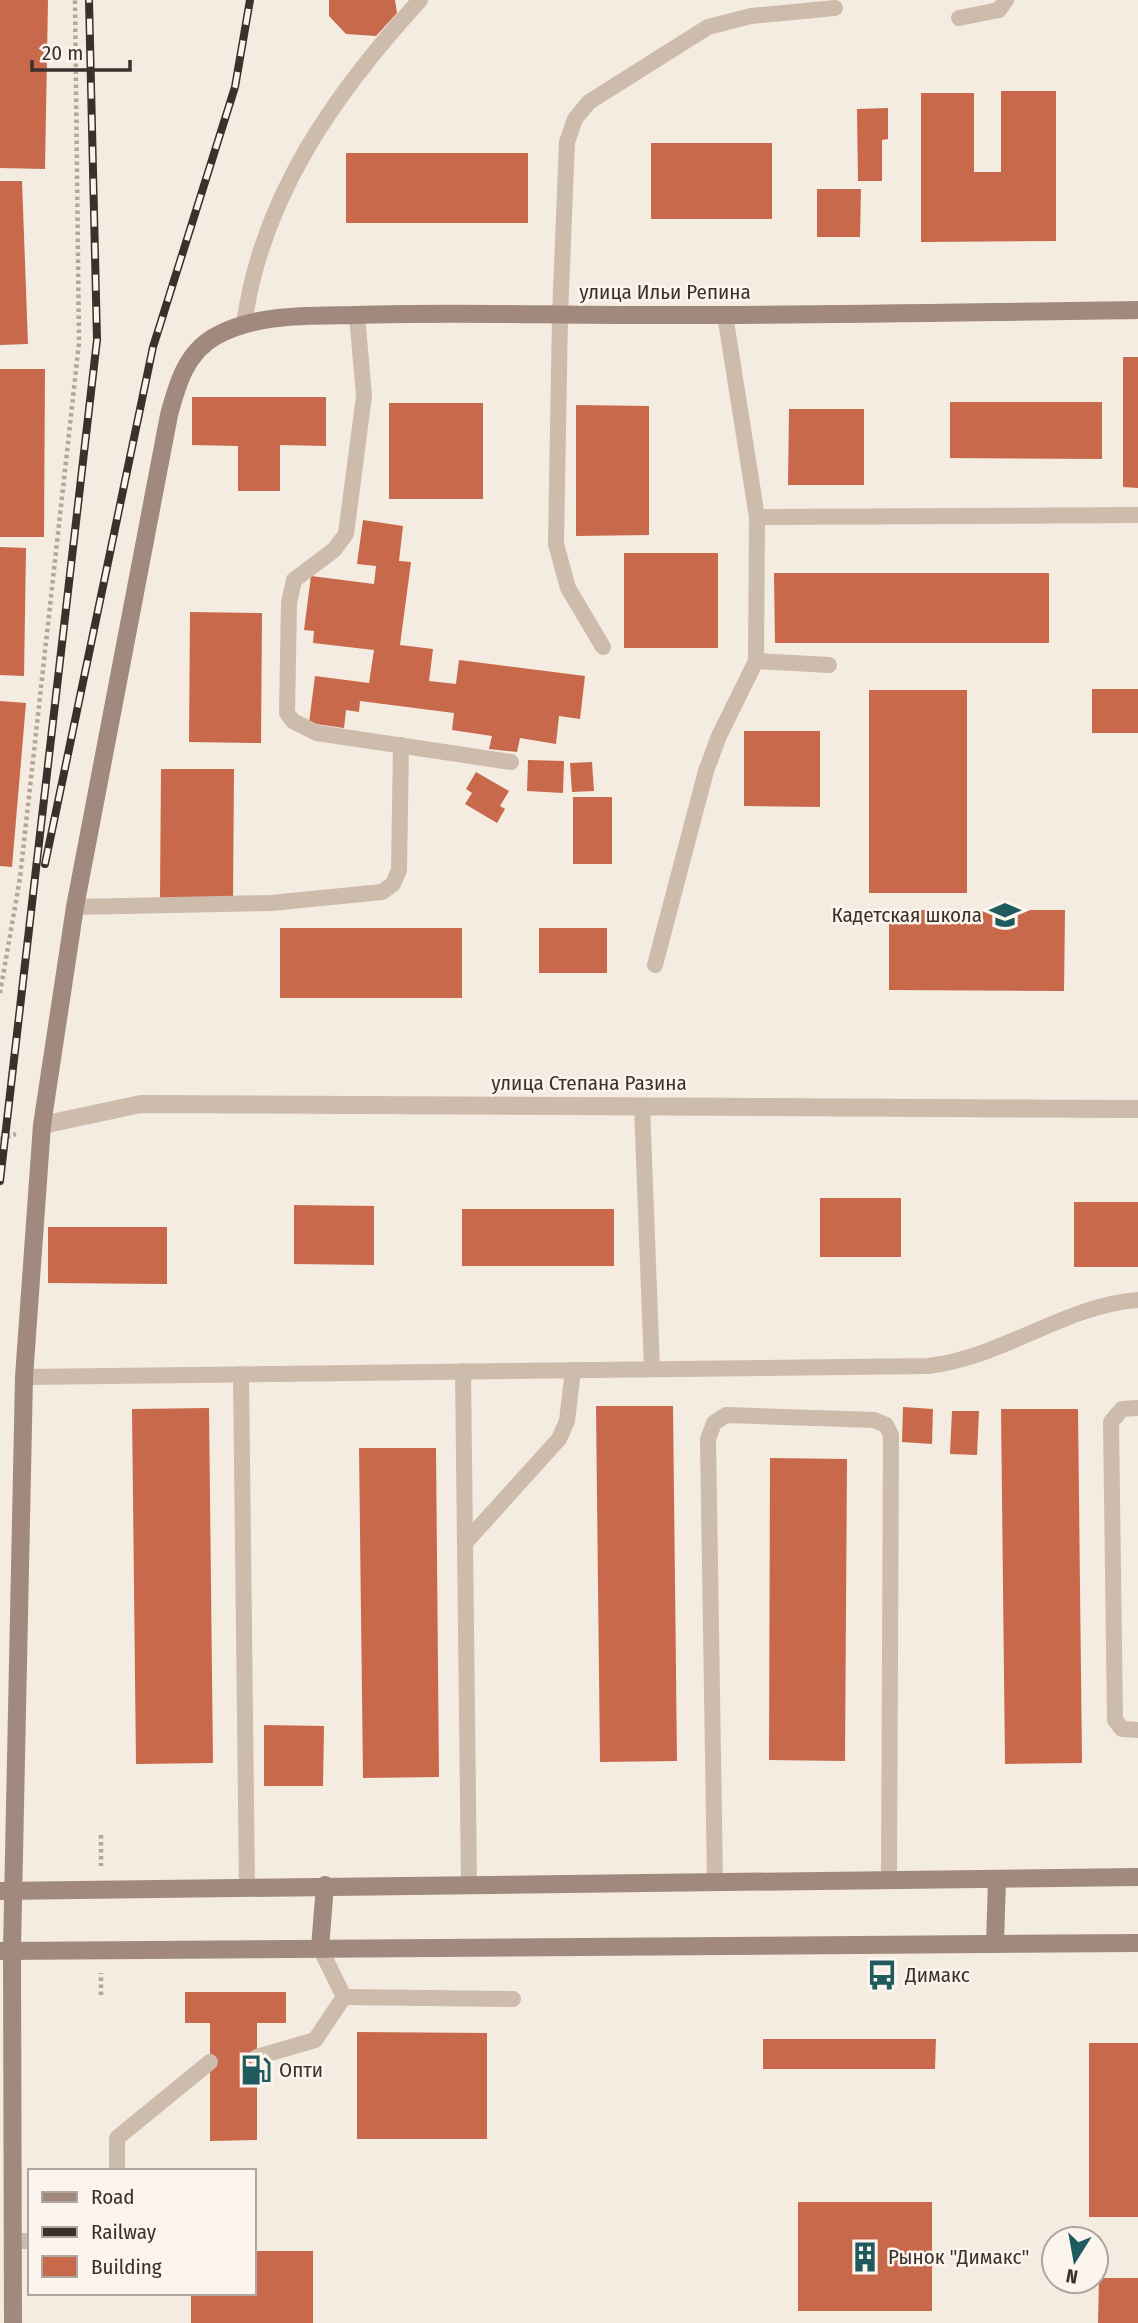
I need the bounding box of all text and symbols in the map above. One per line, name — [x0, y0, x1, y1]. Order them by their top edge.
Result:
scale bar — [32, 28, 130, 72]
text: 20 m — [42, 40, 83, 66]
street label: улица Ильи Репина — [579, 279, 751, 305]
school or university icon: Кадетская школа — [988, 898, 1022, 932]
place label: Кадетская школа — [831, 902, 982, 928]
street label: улица Степана Разина — [491, 1070, 687, 1096]
bus stop icon: Димакс — [865, 1958, 899, 1992]
place label: Димакс — [904, 1962, 970, 1988]
fuel station icon: Опти — [239, 2053, 273, 2087]
place label: Опти — [279, 2057, 323, 2083]
legend — [28, 2169, 256, 2295]
text: Road — [91, 2184, 135, 2210]
text: Railway — [91, 2219, 157, 2245]
north arrow — [1040, 2225, 1110, 2295]
building icon: Рынок "Димакс" — [848, 2240, 882, 2274]
place label: Рынок "Димакс" — [888, 2244, 1029, 2270]
text: Building — [91, 2254, 162, 2280]
text: N — [1064, 2264, 1080, 2289]

